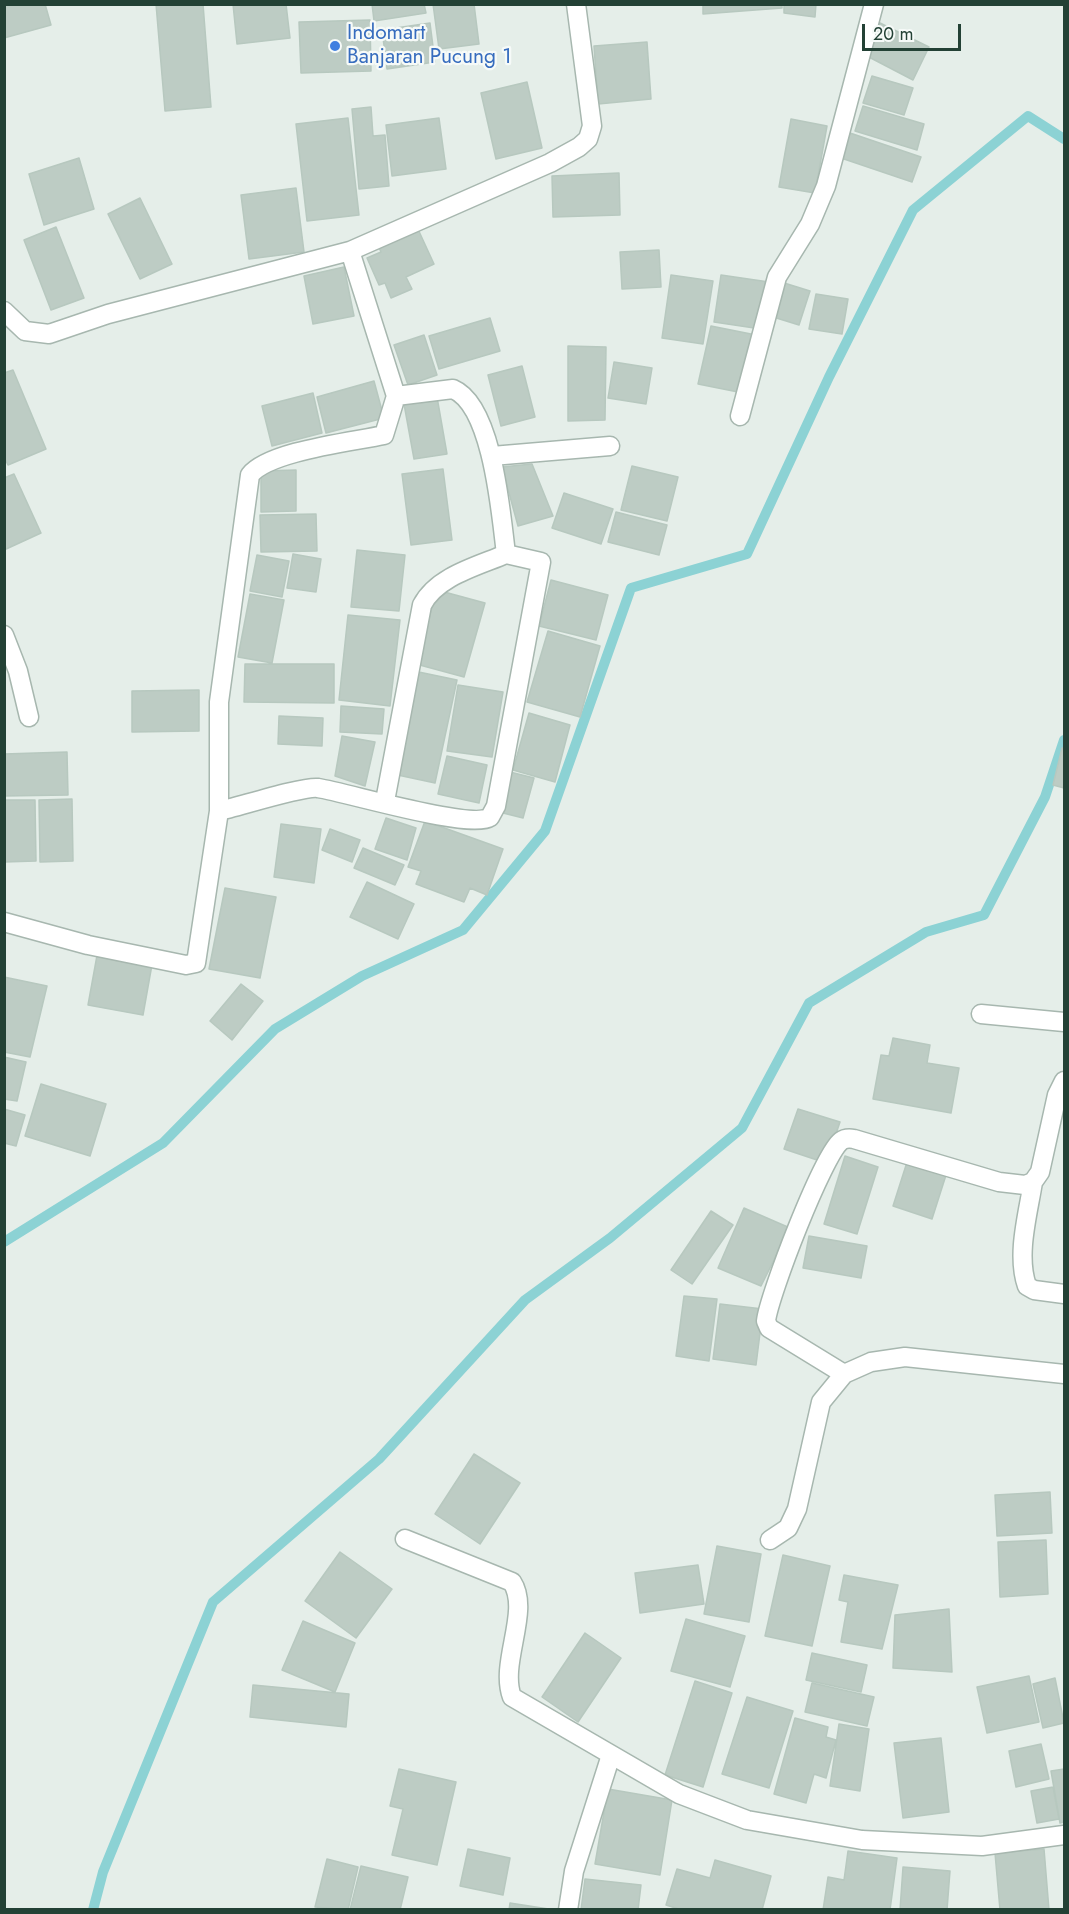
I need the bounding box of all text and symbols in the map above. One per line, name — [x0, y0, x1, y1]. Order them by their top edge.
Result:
scale bar — [865, 12, 964, 50]
place label: Indomart Banjaran Pucung 1 — [347, 21, 512, 71]
text: 20 m — [873, 21, 913, 47]
marker: Indomart Banjaran Pucung 1 — [328, 39, 342, 53]

